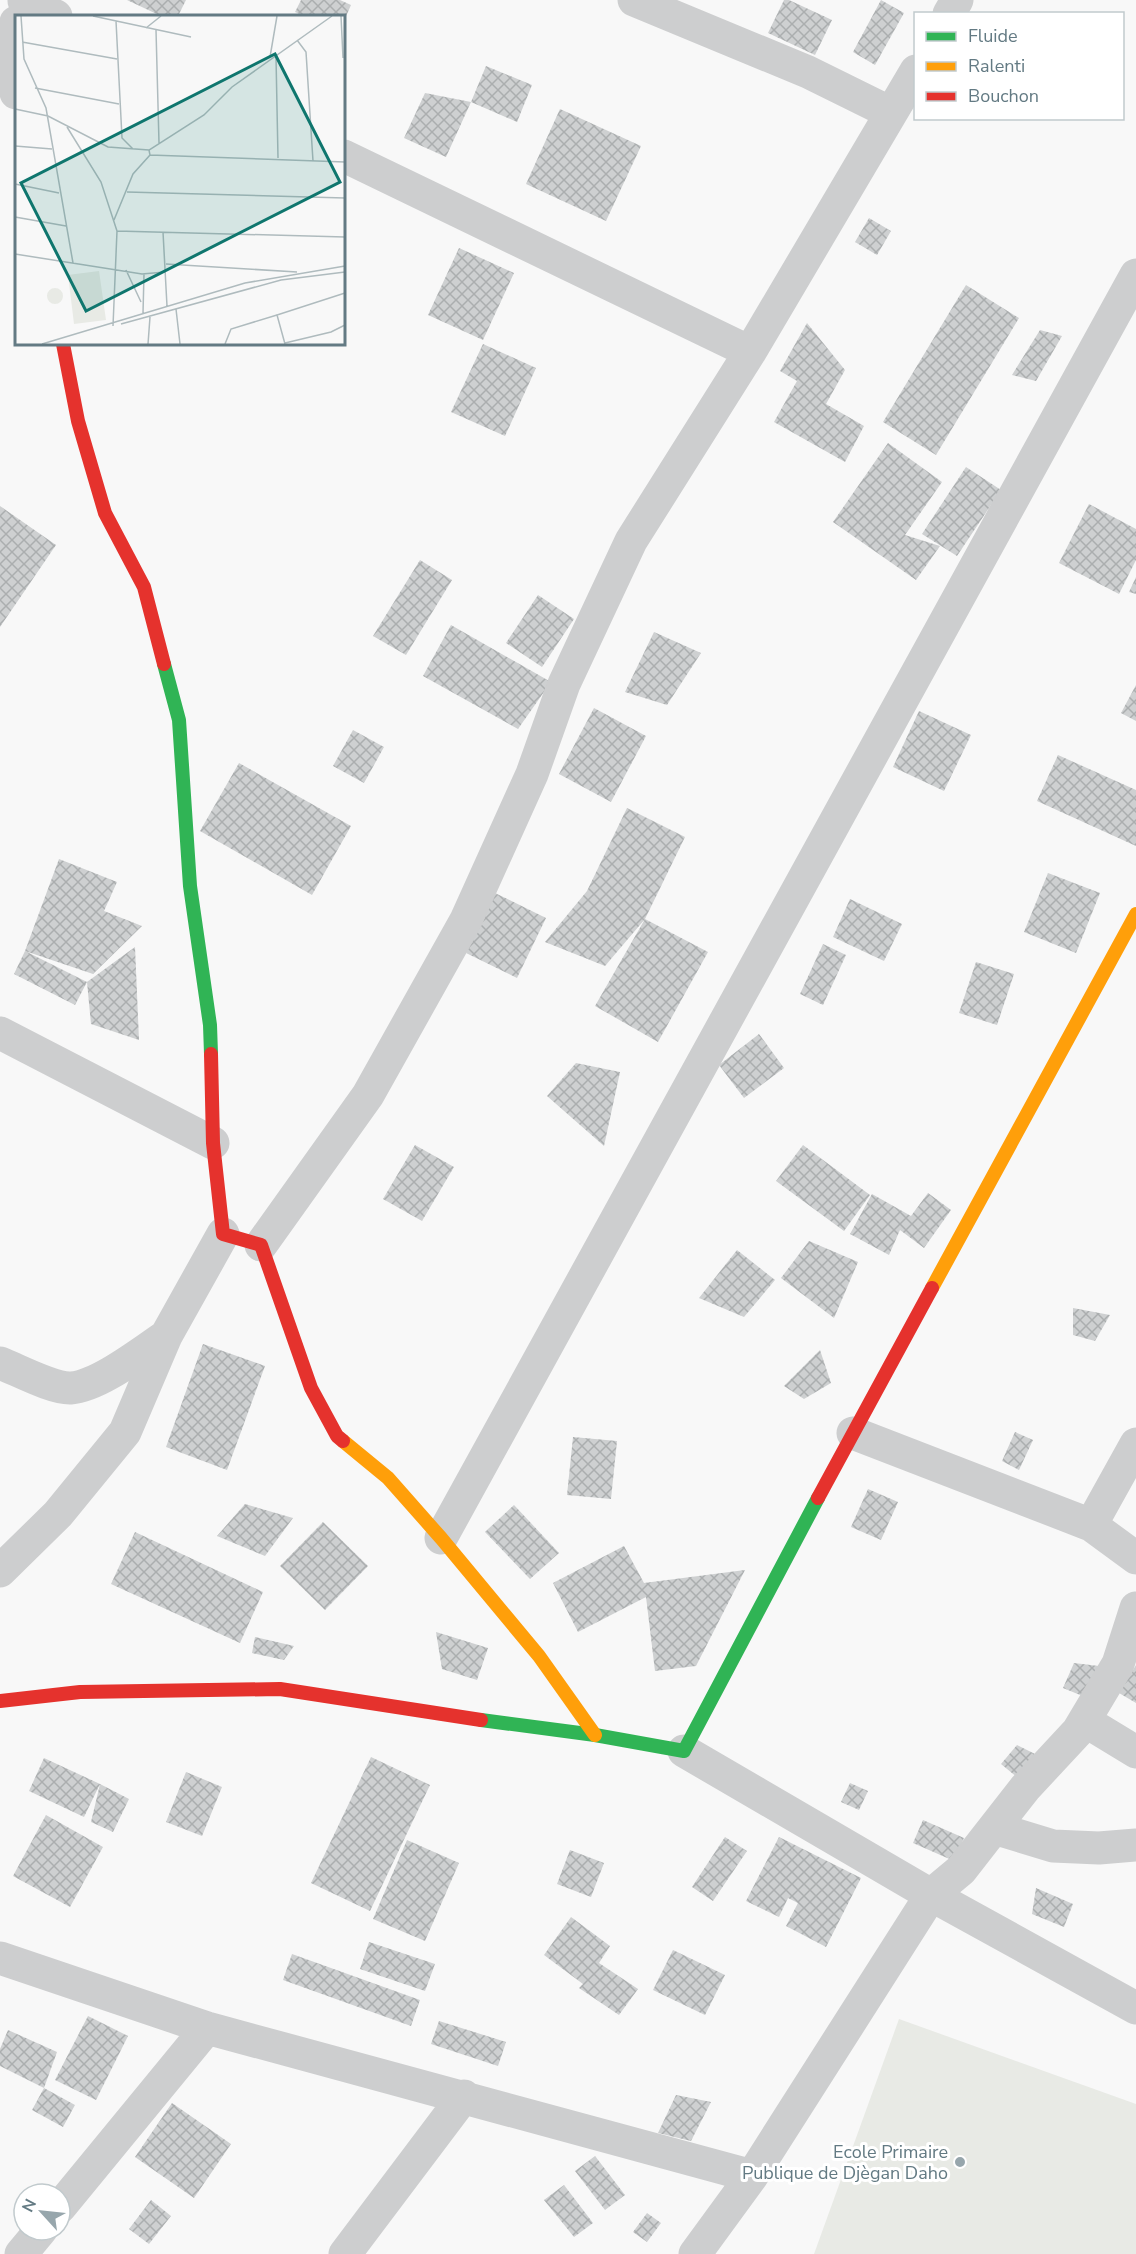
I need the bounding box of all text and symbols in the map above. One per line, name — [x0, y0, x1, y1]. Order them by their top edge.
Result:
legend — [914, 12, 1124, 120]
inset map — [15, 15, 345, 345]
text: Fluide — [968, 24, 1018, 48]
text: Ralenti — [968, 54, 1025, 78]
text: Bouchon — [968, 84, 1039, 108]
place label: Ecole Primaire Publique de Djègan Daho — [742, 2140, 948, 2185]
marker: Ecole Primaire Publique de Djègan Daho — [953, 2155, 967, 2169]
north arrow — [12, 2182, 72, 2242]
text: N — [17, 2195, 42, 2216]

